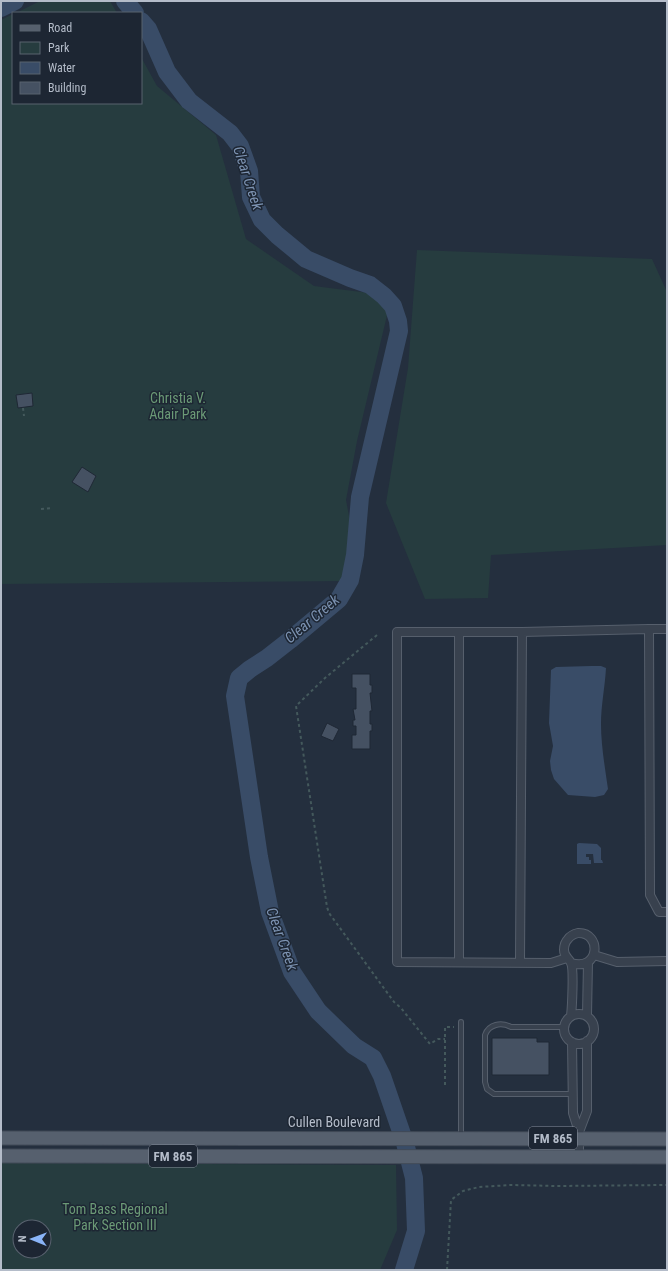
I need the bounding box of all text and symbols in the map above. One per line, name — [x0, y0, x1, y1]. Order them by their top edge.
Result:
legend — [12, 12, 142, 104]
text: Road — [48, 21, 72, 35]
text: Park — [48, 41, 70, 55]
text: Water — [48, 61, 76, 75]
text: Building — [48, 81, 86, 95]
water label: Clear Creek — [229, 144, 267, 213]
park label: Christia V. Adair Park — [149, 390, 207, 422]
water label: Clear Creek — [281, 591, 343, 647]
water label: Clear Creek — [262, 905, 302, 973]
street label: Cullen Boulevard — [288, 1114, 380, 1130]
road number: FM 865 — [529, 1127, 577, 1149]
road number: FM 865 — [149, 1145, 197, 1167]
park label: Tom Bass Regional Park Section III — [62, 1201, 168, 1233]
north arrow — [12, 1219, 52, 1259]
text: N — [16, 1235, 29, 1242]

